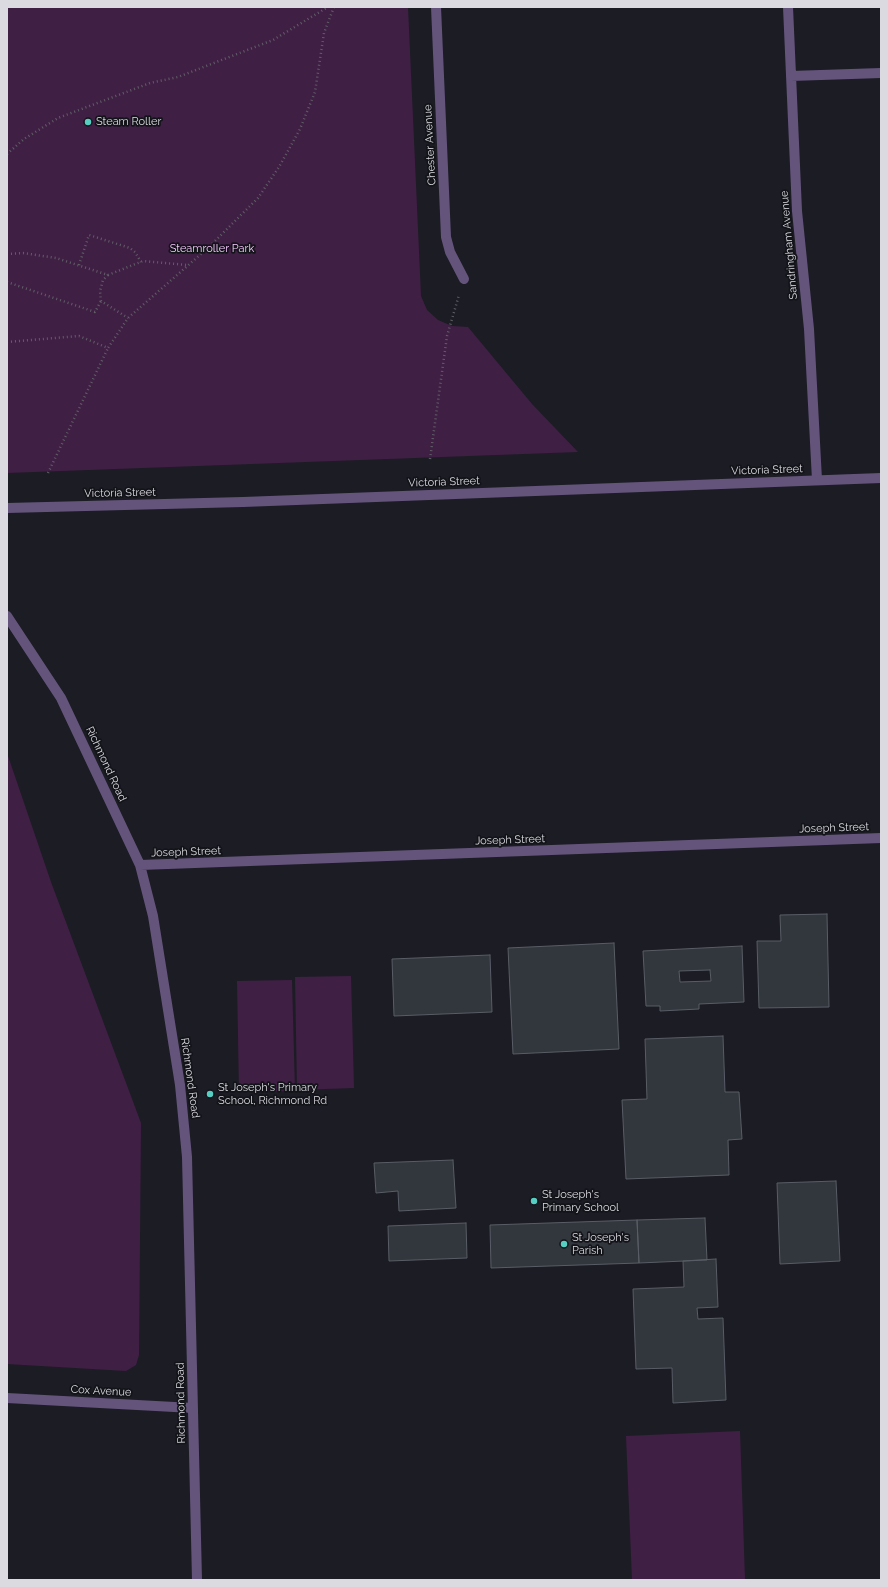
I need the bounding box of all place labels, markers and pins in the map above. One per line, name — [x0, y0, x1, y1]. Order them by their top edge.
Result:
place label: Steam Roller — [96, 115, 161, 129]
marker: Steam Roller — [83, 117, 93, 127]
place label: St Joseph's Primary School, Richmond Rd — [218, 1081, 327, 1107]
marker: St Joseph's Primary School, Richmond Rd — [205, 1089, 215, 1099]
place label: St Joseph's Primary School — [542, 1188, 619, 1214]
marker: St Joseph's Primary School — [529, 1196, 539, 1206]
place label: St Joseph's Parish — [572, 1231, 629, 1257]
marker: St Joseph's Parish — [559, 1239, 569, 1249]

